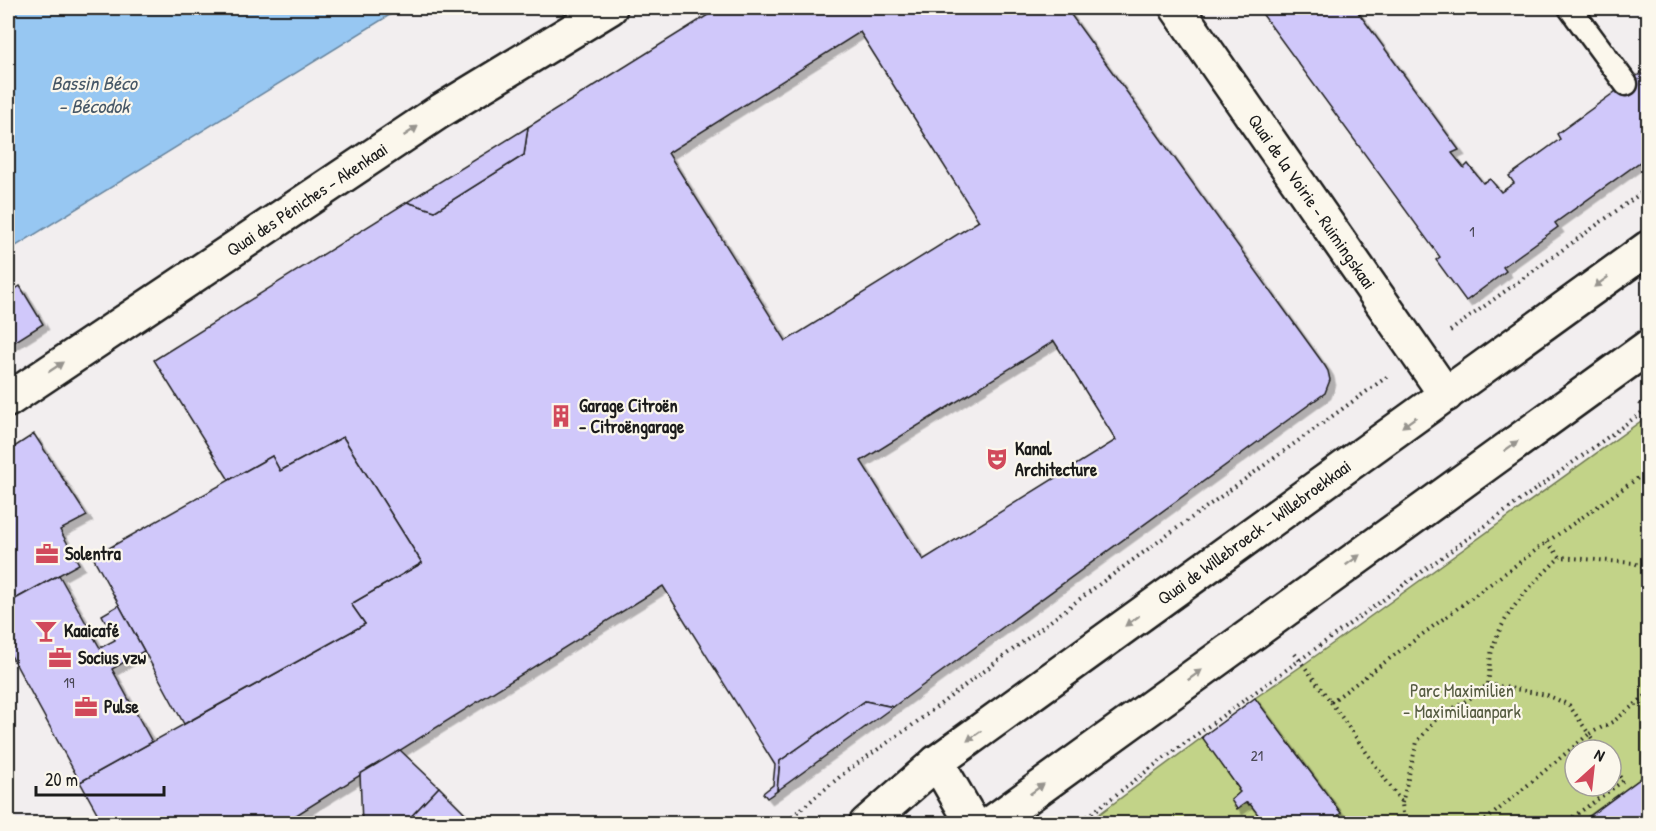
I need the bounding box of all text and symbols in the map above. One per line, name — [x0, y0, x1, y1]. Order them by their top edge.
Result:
water label: Bassin Béco - Bécodok — [51, 69, 139, 119]
street label: Quai de la Voirie - Ruimingskaai — [1242, 109, 1382, 294]
one-way arrow — [402, 125, 418, 137]
street label: Quai des Péniches - Akenkaai — [221, 136, 392, 262]
house number: 1 — [1469, 221, 1475, 242]
one-way arrow — [1594, 276, 1610, 288]
one-way arrow — [48, 362, 64, 373]
place label: Garage Citroën - Citroëngarage — [579, 393, 685, 440]
building icon: Garage Citroën - Citroëngarage — [548, 403, 574, 429]
one-way arrow — [1402, 415, 1417, 427]
place label: Kanal Architecture — [1015, 436, 1098, 482]
one-way arrow — [1502, 440, 1518, 452]
theatre icon: Kanal Architecture — [984, 446, 1010, 472]
street label: Quai de Willebroeck - Willebroekkaai — [1152, 454, 1356, 611]
office icon: Solentra — [34, 541, 60, 567]
place label: Solentra — [65, 541, 122, 566]
one-way arrow — [1346, 555, 1361, 567]
one-way arrow — [1124, 615, 1140, 627]
bar icon: Kaaicafé — [33, 618, 59, 644]
place label: Kaaicafé — [64, 618, 120, 643]
office icon: Socius vzw — [47, 645, 73, 671]
place label: Socius vzw — [78, 645, 147, 670]
one-way arrow — [1187, 669, 1203, 681]
house number: 19 — [64, 672, 75, 693]
park label: Parc Maximilien - Maximiliaanpark — [1403, 678, 1521, 724]
office icon: Pulse — [73, 694, 99, 720]
place label: Pulse — [104, 694, 140, 719]
one-way arrow — [966, 729, 981, 741]
north arrow — [1563, 738, 1623, 798]
text: N — [1591, 743, 1609, 767]
house number: 21 — [1251, 745, 1263, 766]
scale bar — [36, 759, 164, 797]
text: 20 m — [45, 767, 78, 792]
one-way arrow — [1029, 783, 1045, 795]

